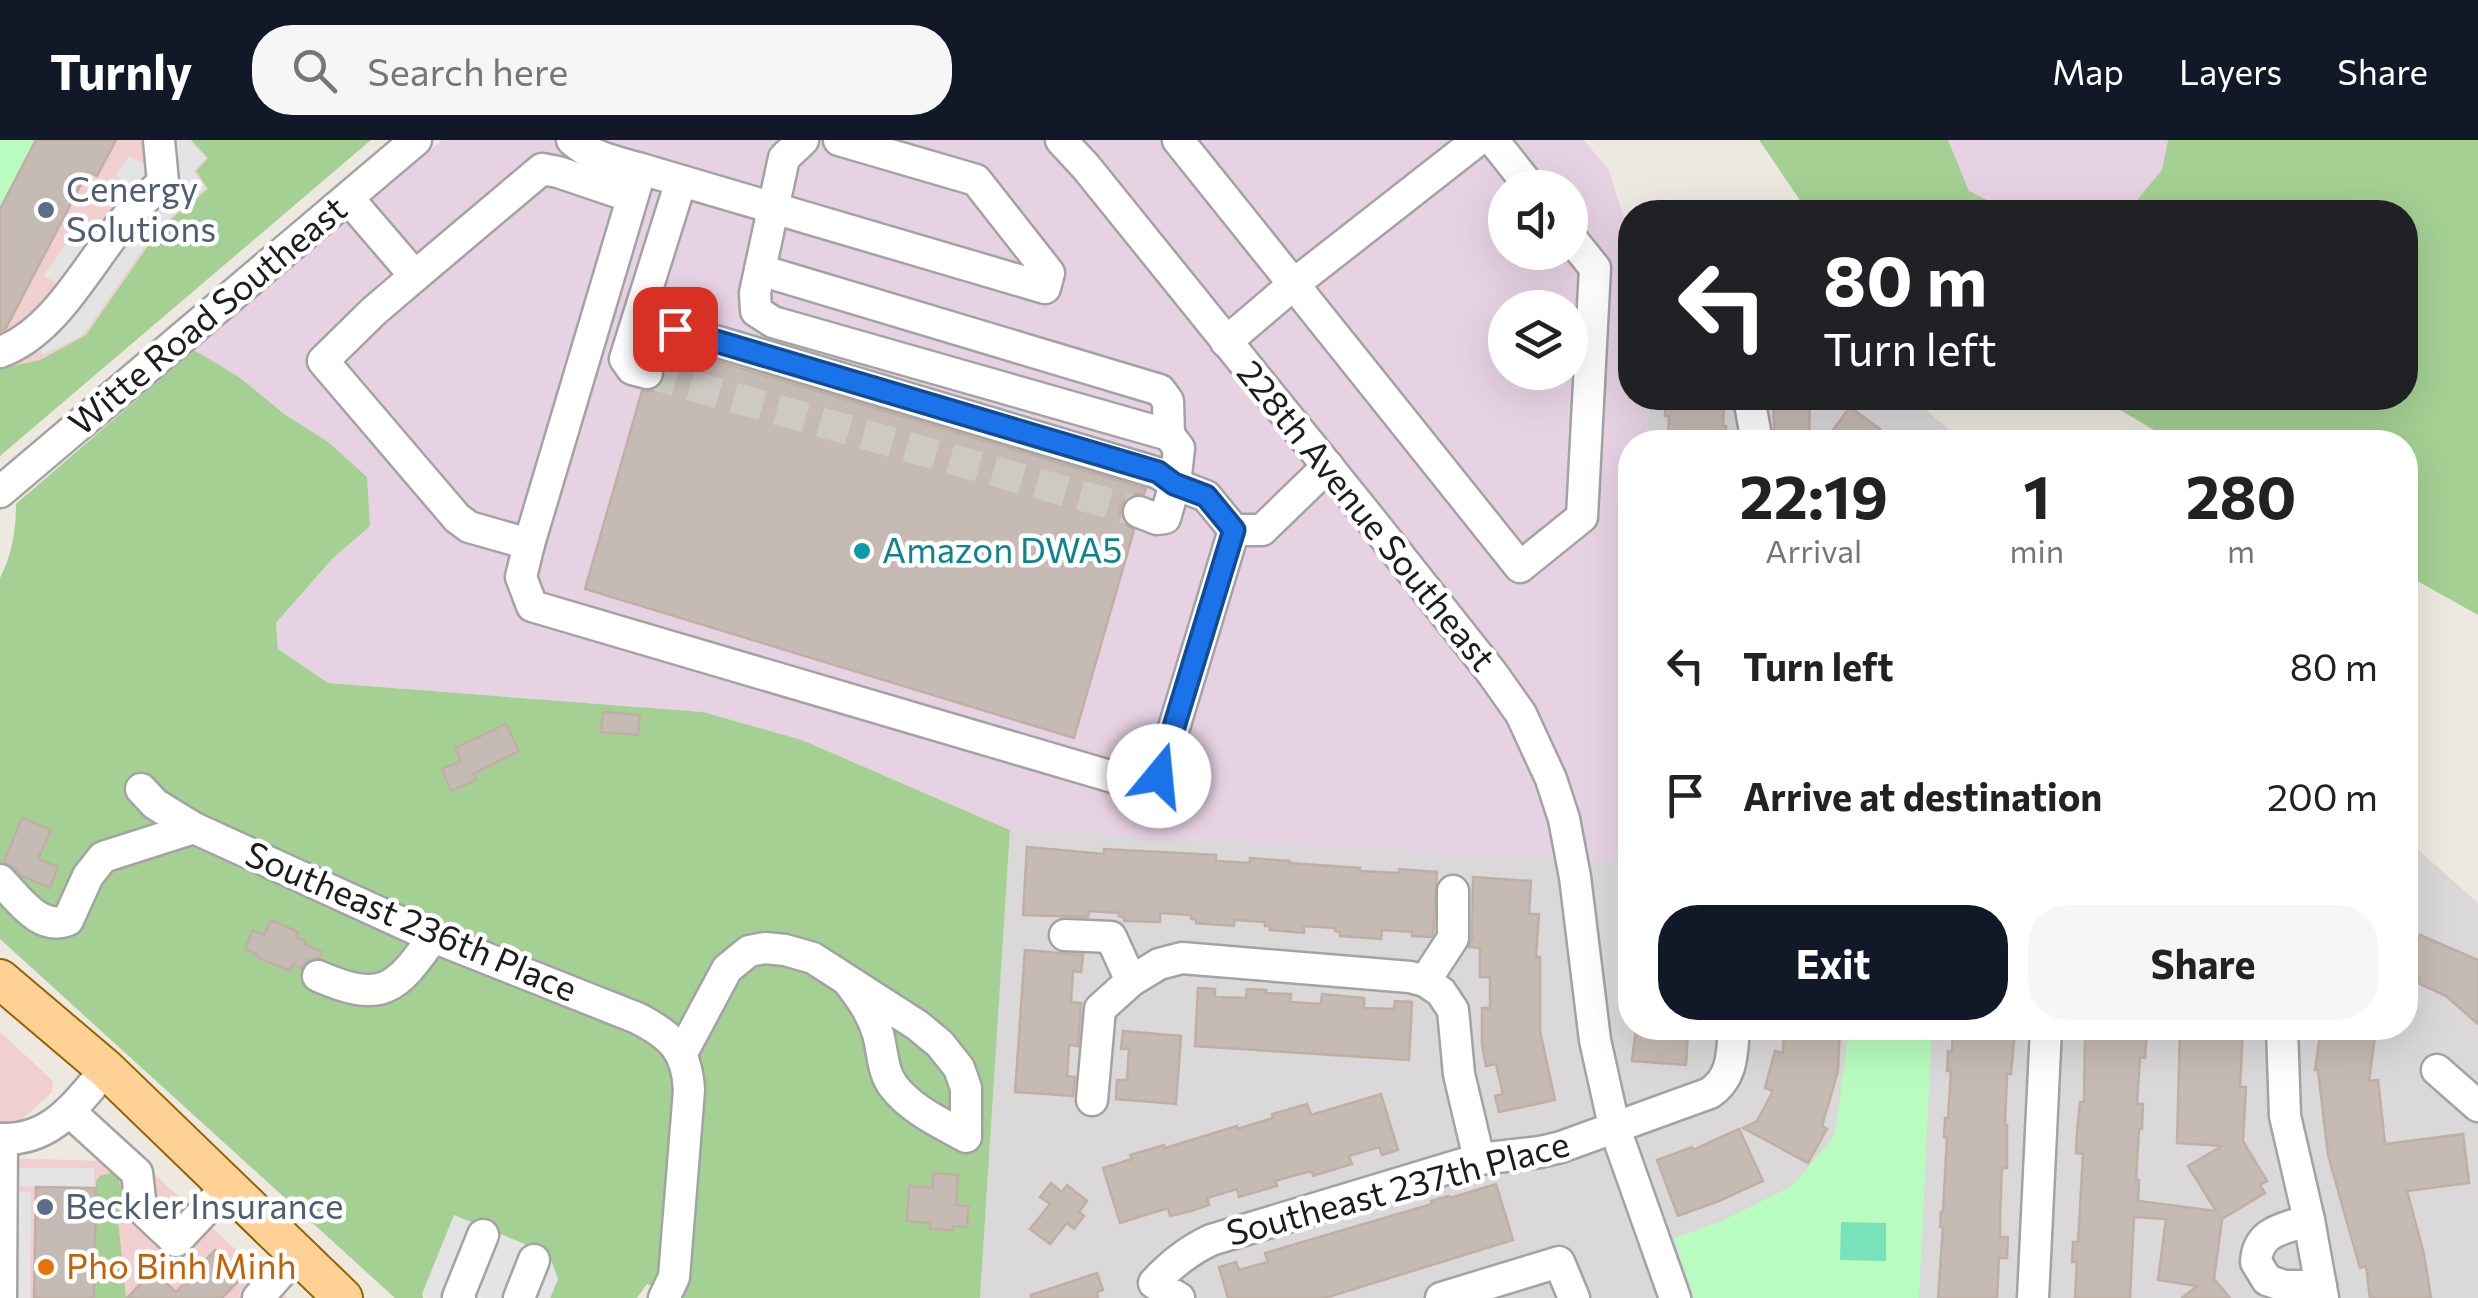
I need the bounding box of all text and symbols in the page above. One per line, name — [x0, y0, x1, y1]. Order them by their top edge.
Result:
search box — [252, 25, 952, 115]
text: Turnly — [50, 41, 192, 100]
icon: search — [287, 43, 342, 98]
text: Search here — [367, 47, 568, 94]
text: Map — [2052, 49, 2124, 92]
text: Layers — [2179, 49, 2282, 92]
text: Share — [2337, 49, 2428, 92]
place label: Cenergy Solutions — [66, 166, 216, 249]
map controls — [1488, 170, 1588, 390]
button: sound — [1488, 170, 1588, 270]
street label: Witte Road Southeast — [59, 185, 354, 443]
marker: Cenergy Solutions — [35, 199, 57, 221]
text: 80 m — [1823, 235, 1987, 320]
icon: left — [1658, 240, 1788, 370]
pin — [633, 287, 718, 372]
button: layers — [1488, 290, 1588, 390]
icon: arrive — [648, 302, 703, 357]
text: Turn left — [1823, 320, 1997, 375]
street label: 228th Avenue Southeast — [1230, 351, 1506, 678]
text: 22:19 — [1740, 458, 1888, 531]
text: 1 — [2023, 458, 2050, 531]
text: 280 — [2186, 458, 2296, 531]
place label: Amazon DWA5 — [882, 527, 1122, 570]
text: Arrival — [1765, 530, 1862, 570]
text: min — [2010, 530, 2064, 570]
text: m — [2227, 530, 2255, 570]
marker: Amazon DWA5 — [851, 540, 873, 562]
icon: left — [1658, 638, 1713, 693]
text: Turn left — [1743, 642, 1894, 689]
text: 80 m — [2290, 642, 2378, 689]
position arrow — [1107, 724, 1211, 828]
icon: arrive — [1658, 768, 1713, 823]
text: Arrive at destination — [1743, 772, 2102, 819]
text: 200 m — [2267, 772, 2378, 819]
street label: Southeast 236th Place — [240, 830, 584, 1009]
button: Exit — [1658, 905, 2008, 1020]
button: Share — [2028, 905, 2378, 1020]
street label: Southeast 237th Place — [1221, 1120, 1573, 1253]
place label: Beckler Insurance — [65, 1183, 343, 1226]
marker: Beckler Insurance — [34, 1196, 56, 1218]
place label: Pho Binh Minh — [66, 1243, 297, 1286]
marker: Pho Binh Minh — [35, 1256, 57, 1278]

